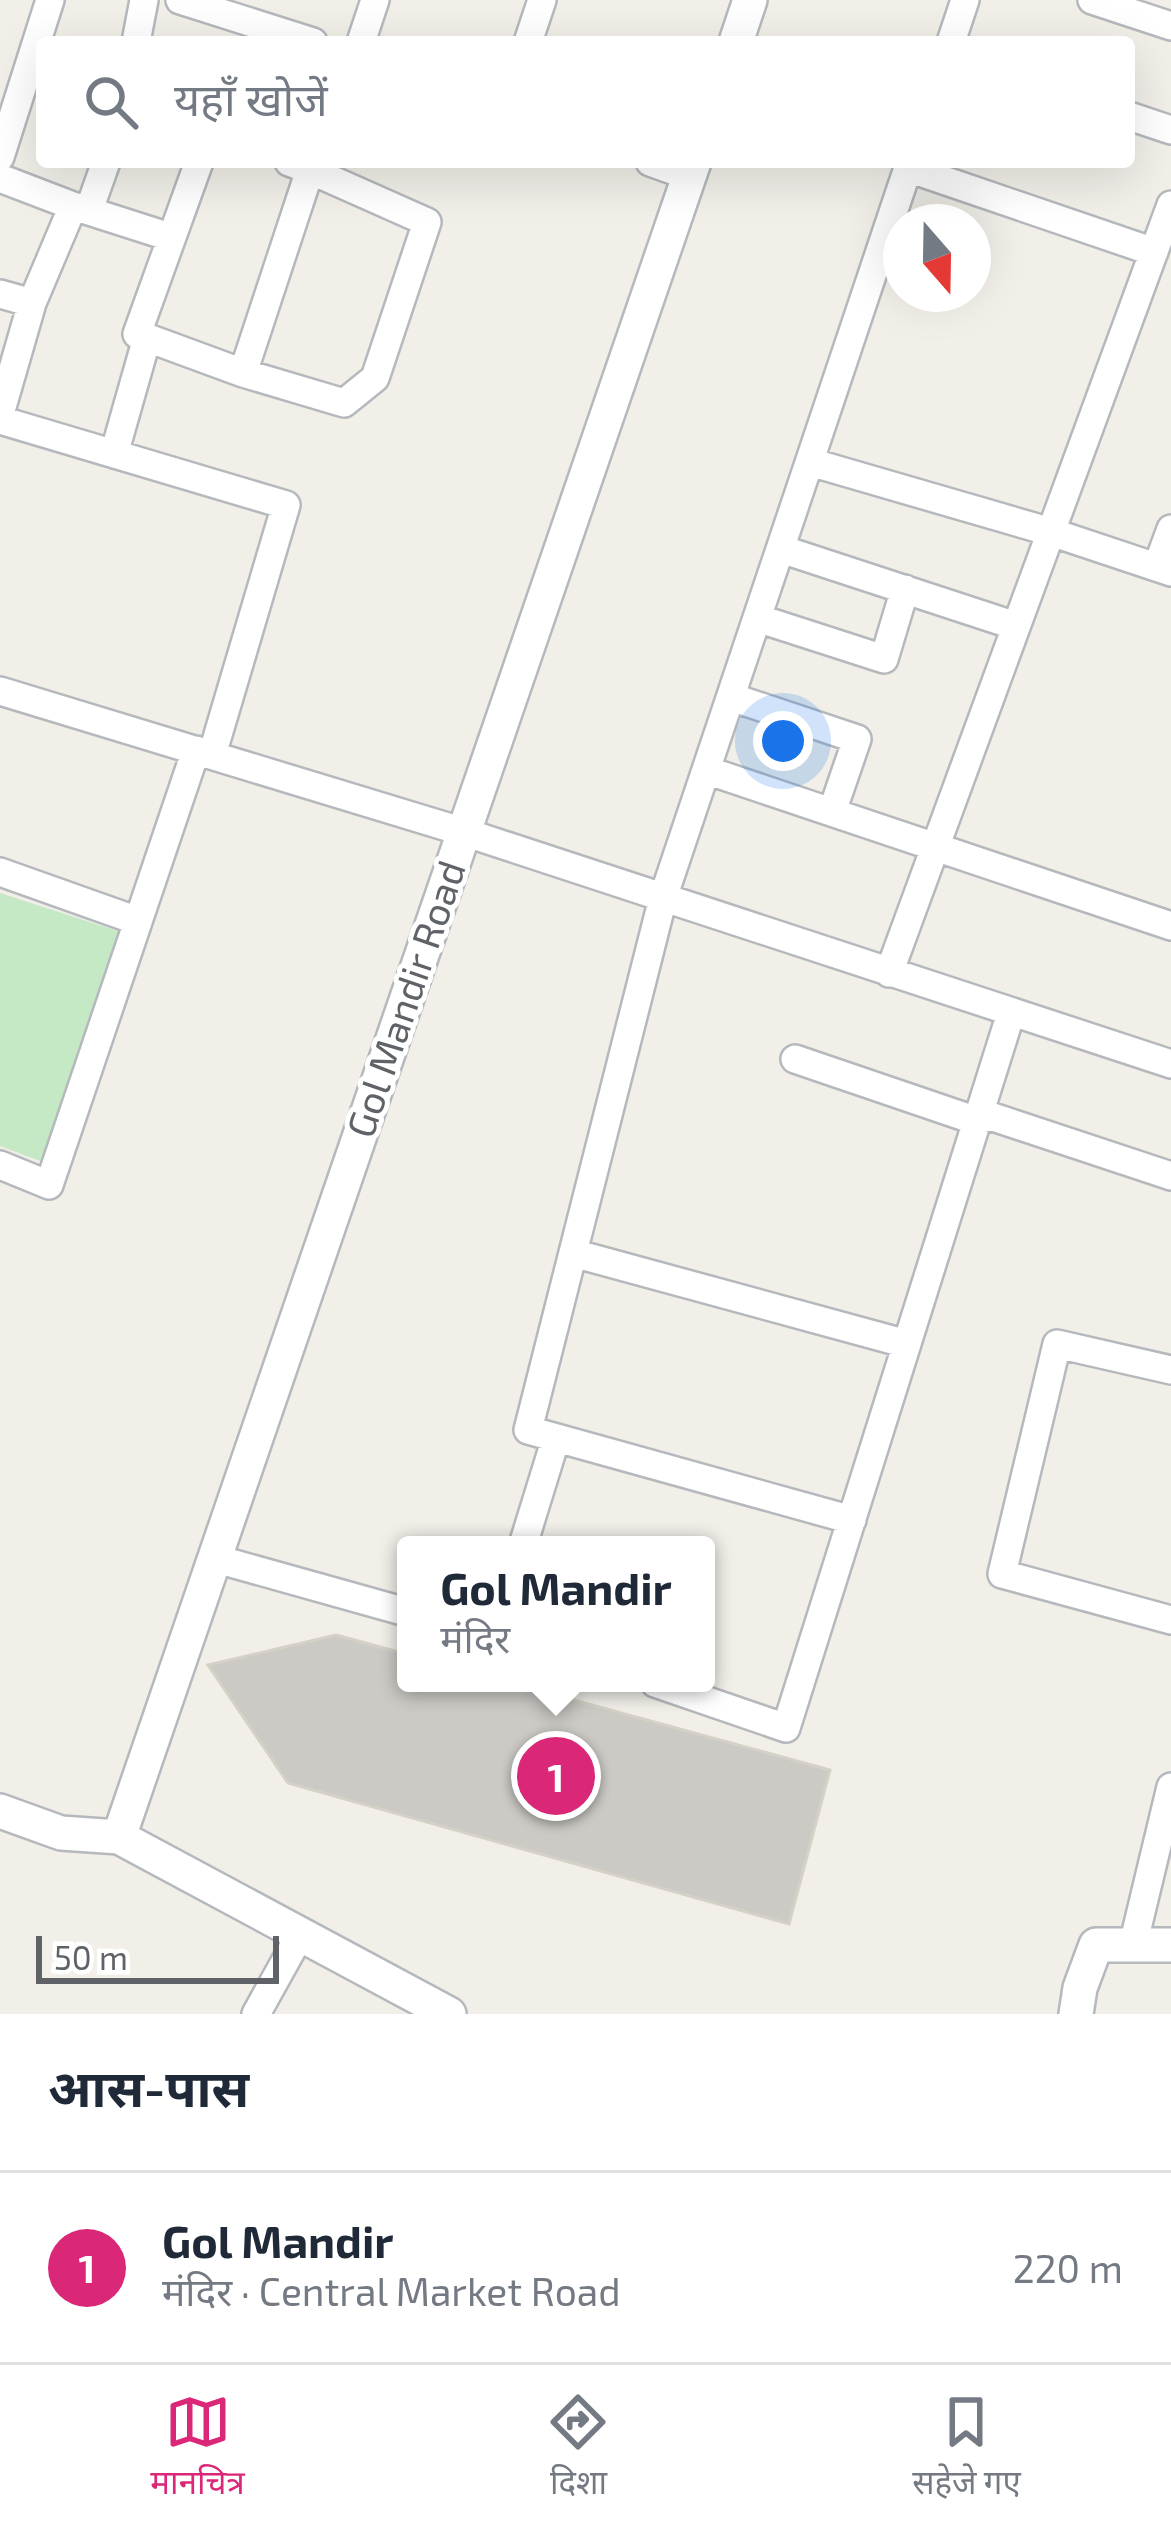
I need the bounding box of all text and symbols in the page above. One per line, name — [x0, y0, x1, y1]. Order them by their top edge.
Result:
search box — [36, 36, 1135, 168]
icon: search — [78, 69, 144, 135]
text: यहाँ खोजें — [174, 71, 328, 125]
north arrow — [883, 204, 991, 312]
your location — [753, 711, 813, 771]
street label: Gol Mandir Road — [335, 854, 474, 1143]
popup — [397, 1536, 715, 1692]
text: Gol Mandir — [440, 1560, 672, 1614]
text: मंदिर — [440, 1614, 510, 1661]
pin: 1 — [517, 1731, 595, 1821]
scale bar — [36, 1930, 279, 1983]
text: 50 m — [54, 1937, 128, 1977]
text: आस-पास — [48, 2056, 249, 2117]
text: Gol Mandir — [162, 2213, 394, 2267]
text: 1 — [79, 2244, 95, 2291]
text: 220 m — [1013, 2244, 1123, 2291]
text: मंदिर · Central Market Road — [162, 2267, 621, 2314]
tab: मानचित्र — [150, 2389, 245, 2507]
tab: दिशा — [545, 2389, 611, 2507]
tab: सहेजे गए — [912, 2389, 1021, 2507]

